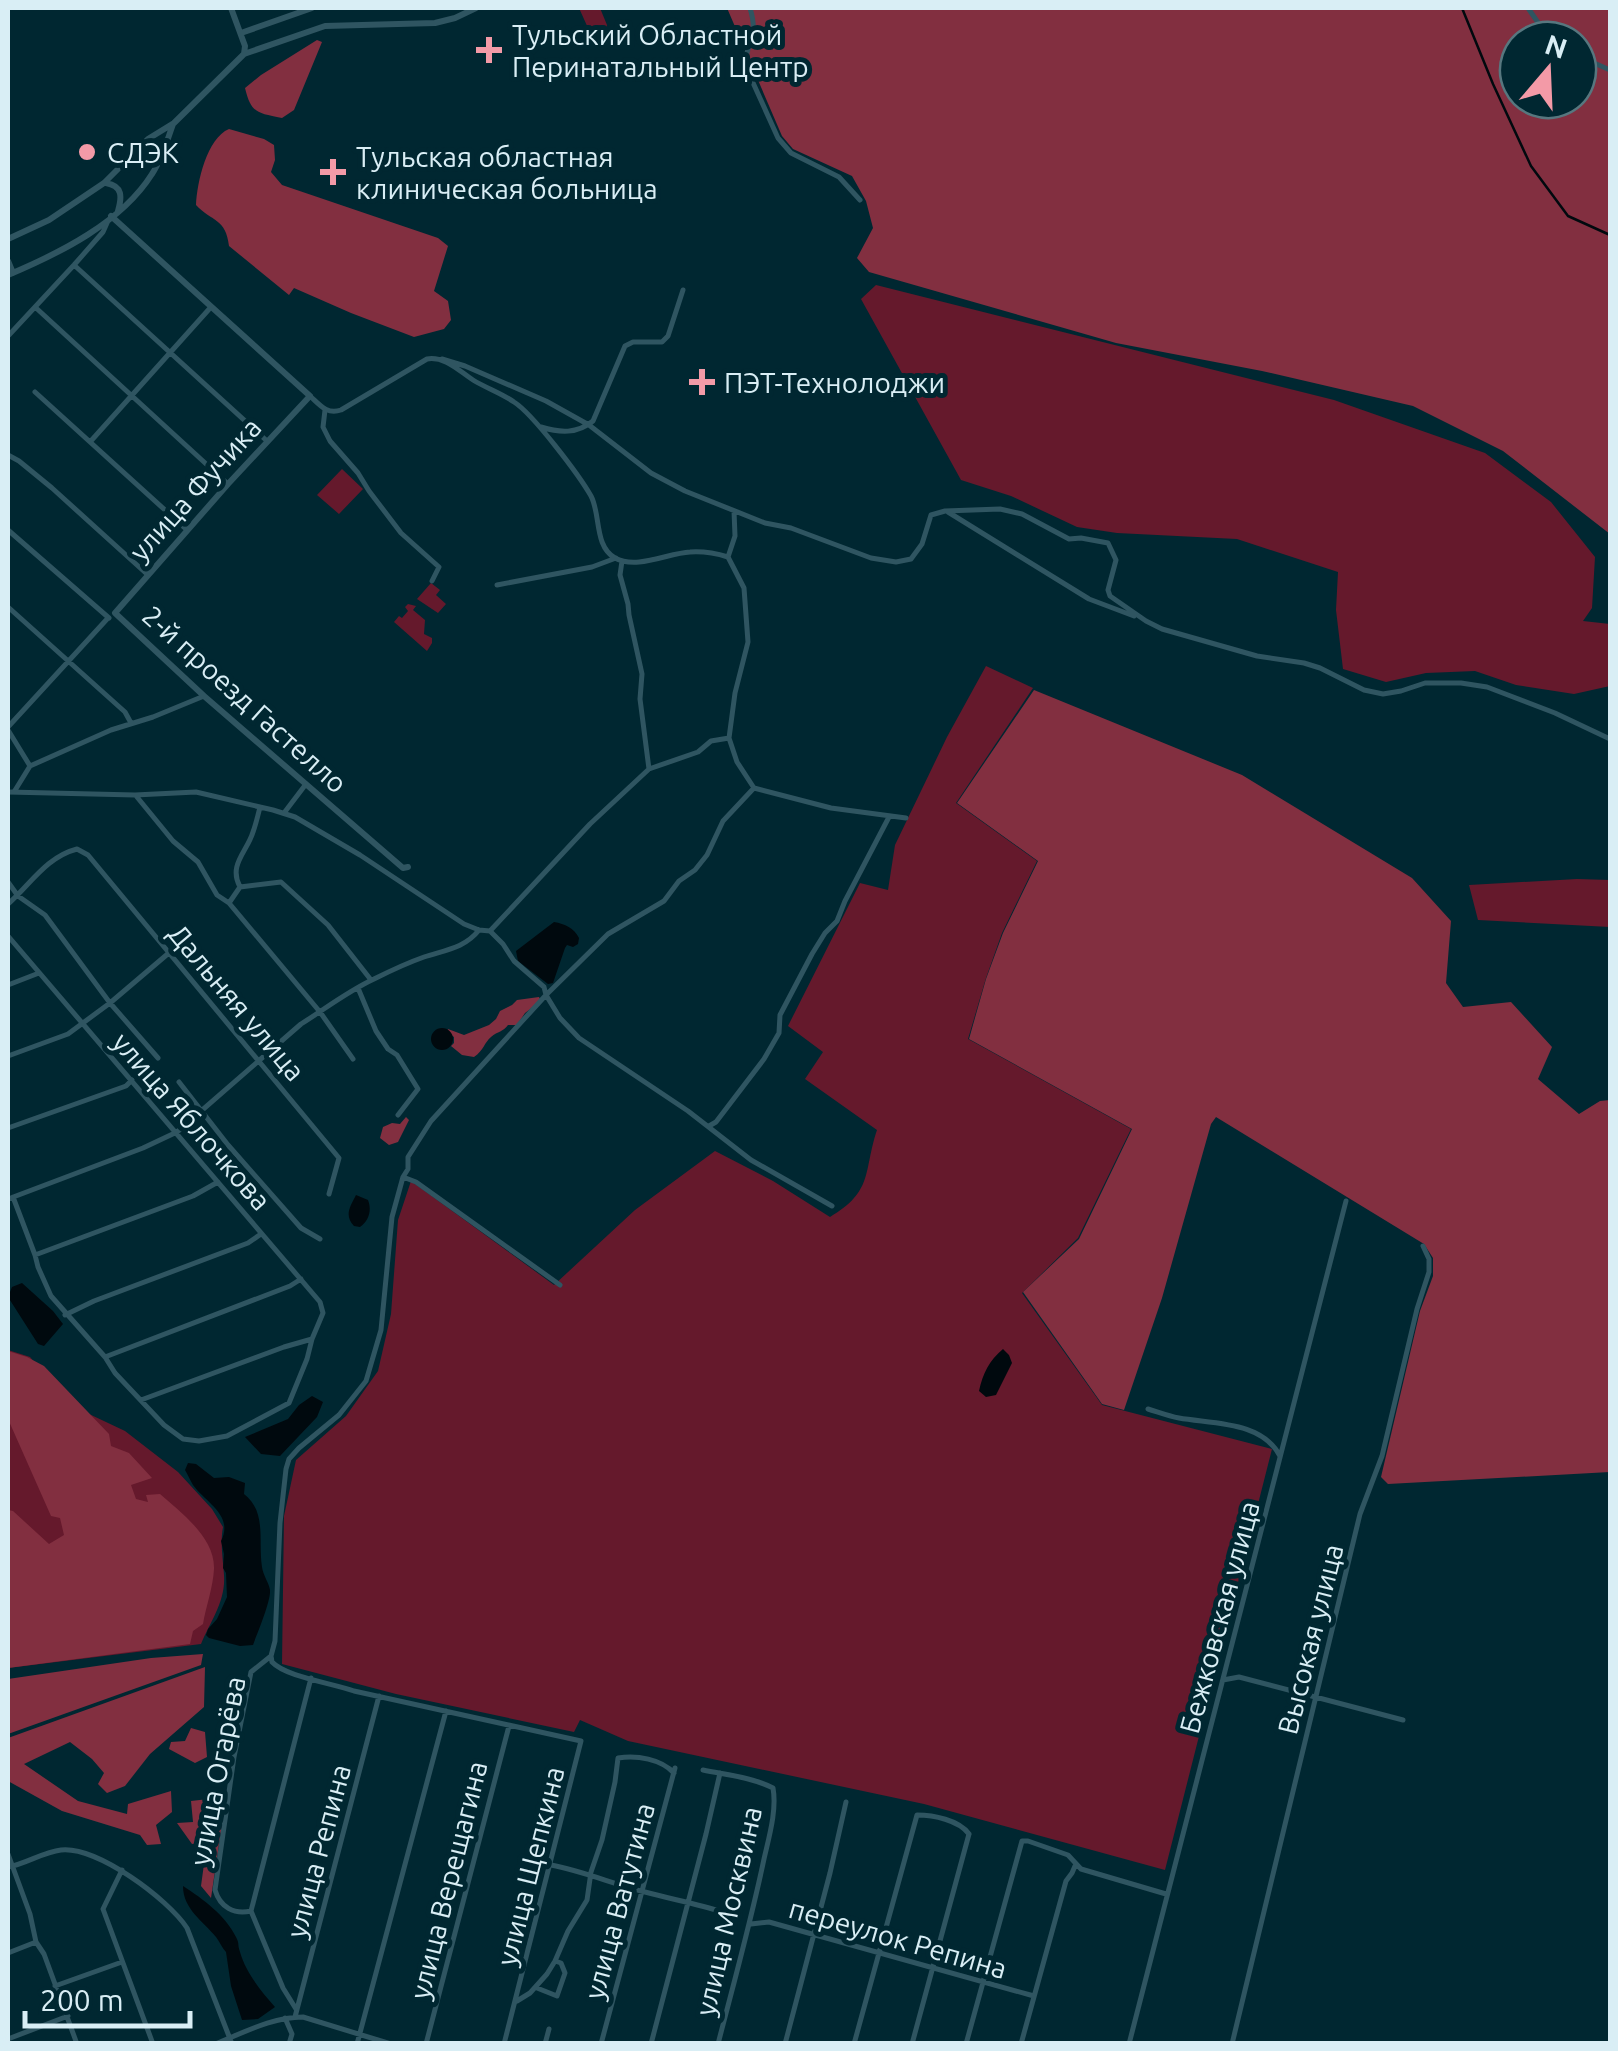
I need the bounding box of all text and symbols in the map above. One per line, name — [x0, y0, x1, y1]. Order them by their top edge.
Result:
place label: Тульский Областной Перинатальный Центр — [512, 19, 809, 82]
north arrow — [1498, 20, 1598, 120]
text: N — [1541, 28, 1571, 64]
marker: Тульский Областной Перинатальный Центр — [476, 37, 502, 63]
place label: СДЭК — [107, 137, 179, 168]
marker: СДЭК — [76, 141, 98, 163]
place label: Тульская областная клиническая больница — [356, 141, 658, 204]
marker: Тульская областная клиническая больница — [320, 159, 346, 185]
place label: ПЭТ-Технолоджи — [724, 367, 945, 398]
marker: ПЭТ-Технолоджи — [689, 369, 715, 395]
street label: улица Фучика — [123, 411, 267, 567]
street label: 2-й проезд Гастелло — [137, 599, 353, 799]
street label: Дальняя улица — [163, 918, 311, 1086]
street label: улица Яблочкова — [107, 1026, 277, 1216]
street label: Бежковская улица — [1173, 1498, 1265, 1736]
street label: Высокая улица — [1271, 1541, 1349, 1737]
street label: улица Огарёва — [183, 1674, 251, 1868]
street label: улица Верещагина — [403, 1758, 493, 2002]
street label: улица Репина — [280, 1761, 356, 1941]
street label: улица Щепкина — [490, 1763, 570, 1969]
street label: улица Ватутина — [578, 1799, 660, 2003]
street label: улица Москвина — [689, 1803, 767, 2019]
street label: переулок Репина — [786, 1892, 1010, 1984]
scale bar — [25, 1966, 190, 2028]
text: 200 m — [40, 1983, 124, 2017]

